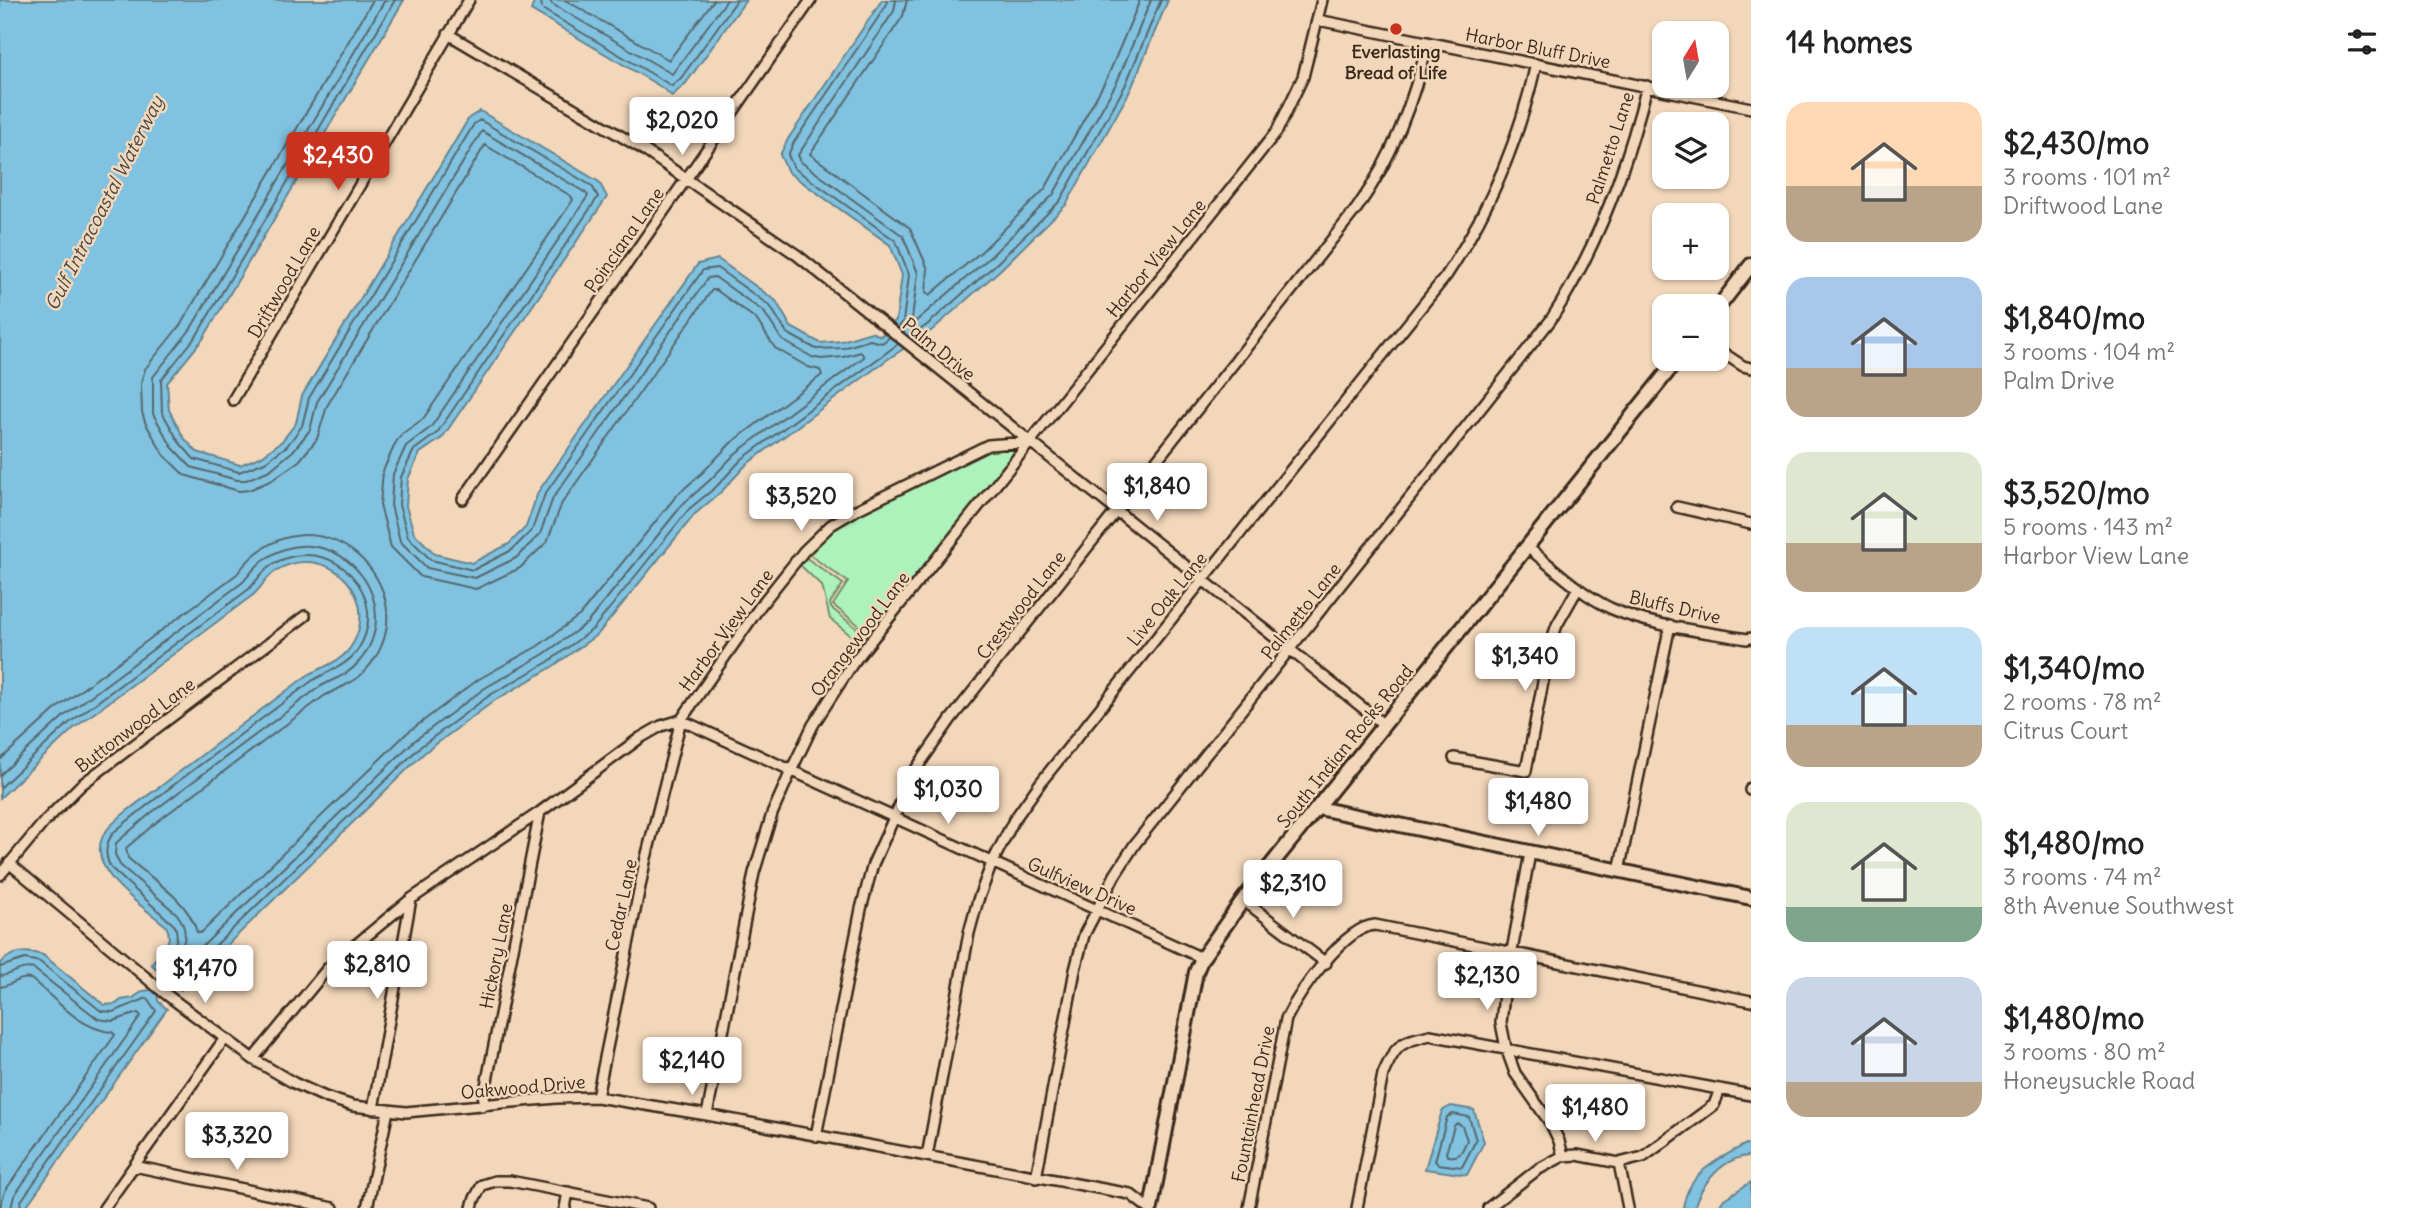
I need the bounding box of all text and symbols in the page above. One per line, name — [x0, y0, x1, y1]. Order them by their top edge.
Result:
marker: Everlasting Bread of Life — [1388, 21, 1404, 37]
north arrow — [1652, 21, 1729, 98]
map controls — [1652, 21, 1729, 371]
street label: Harbor Bluff Drive — [1464, 23, 1612, 73]
text: 14 homes — [1786, 23, 1913, 61]
icon: filters — [2343, 23, 2381, 61]
place label: Everlasting Bread of Life — [1345, 40, 1448, 84]
street label: Palmetto Lane — [1581, 89, 1639, 207]
water label: Gulf Intracoastal Waterway — [39, 91, 169, 314]
pin: $2,020 — [625, 97, 739, 157]
text: $2,020 — [645, 105, 719, 134]
button: layers — [1652, 112, 1729, 189]
text: $2,430/mo — [2003, 124, 2149, 162]
icon: home — [1842, 130, 1926, 214]
pin: $2,430 — [281, 132, 395, 192]
text: $2,430 — [302, 140, 374, 169]
text: 3 rooms · 101 m² — [2003, 162, 2171, 191]
street label: Poinciana Lane — [579, 183, 669, 297]
text: Driftwood Lane — [2003, 191, 2163, 220]
street label: Harbor View Lane — [1101, 194, 1211, 322]
button: + — [1652, 203, 1729, 280]
street label: Driftwood Lane — [243, 222, 325, 342]
button: − — [1652, 294, 1729, 371]
text: $1,840/mo — [2003, 299, 2145, 337]
icon: home — [1842, 305, 1926, 389]
street label: Palm Drive — [898, 313, 980, 385]
text: 3 rooms · 104 m² — [2003, 337, 2175, 366]
text: Palm Drive — [2003, 366, 2115, 395]
pin: $1,840 — [1100, 463, 1214, 523]
text: $1,840 — [1123, 471, 1191, 500]
pin: $3,520 — [744, 474, 858, 533]
text: $3,520/mo — [2003, 474, 2150, 512]
icon: home — [1842, 480, 1926, 564]
text: $3,520 — [765, 481, 837, 510]
text: 5 rooms · 143 m² — [2003, 512, 2173, 541]
text: Harbor View Lane — [2003, 541, 2189, 570]
street label: Crestwood Lane — [971, 546, 1071, 664]
street label: Live Oak Lane — [1122, 547, 1212, 651]
street label: Palmetto Lane — [1256, 558, 1346, 664]
street label: Harbor View Lane — [674, 564, 778, 696]
street label: Orangewood Lane — [805, 567, 915, 701]
street label: Bluffs Drive — [1627, 585, 1723, 629]
pin: $1,340 — [1468, 634, 1582, 693]
text: $1,340 — [1491, 641, 1559, 670]
text: $1,340/mo — [2003, 649, 2145, 687]
icon: home — [1842, 655, 1926, 739]
street label: South Indian Rocks Road — [1272, 659, 1418, 832]
street label: Buttonwood Lane — [71, 672, 199, 778]
text: 2 rooms · 78 m² — [2003, 687, 2162, 716]
text: Citrus Court — [2003, 716, 2128, 745]
pin: $1,030 — [891, 766, 1005, 826]
text: $1,030 — [913, 774, 983, 803]
pin: $1,480 — [1481, 778, 1595, 838]
text: $1,480 — [1504, 786, 1572, 815]
text: $1,480/mo — [2003, 824, 2144, 862]
icon: home — [1842, 830, 1926, 914]
street label: Gulfview Drive — [1024, 852, 1140, 920]
street label: Cedar Lane — [600, 857, 642, 953]
pin: $2,310 — [1236, 860, 1350, 920]
text: 3 rooms · 74 m² — [2003, 862, 2162, 891]
text: $2,310 — [1259, 868, 1327, 897]
text: 8th Avenue Southwest — [2003, 891, 2234, 920]
street label: Hickory Lane — [474, 901, 518, 1011]
pin: $2,810 — [320, 942, 434, 1001]
pin: $1,470 — [148, 946, 262, 1005]
text: $2,810 — [343, 949, 411, 978]
text: $1,470 — [172, 953, 238, 982]
pin: $2,130 — [1430, 953, 1544, 1012]
text: $2,130 — [1454, 960, 1520, 989]
text: $1,480/mo — [2003, 999, 2144, 1037]
icon: home — [1842, 1005, 1926, 1089]
street label: Fountainhead Drive — [1227, 1024, 1279, 1184]
text: 3 rooms · 80 m² — [2003, 1037, 2166, 1066]
pin: $2,140 — [635, 1038, 749, 1097]
text: $2,140 — [659, 1045, 725, 1074]
text: Honeysuckle Road — [2003, 1066, 2195, 1095]
street label: Oakwood Drive — [460, 1070, 586, 1104]
pin: $1,480 — [1538, 1084, 1652, 1144]
text: $1,480 — [1561, 1092, 1629, 1121]
pin: $3,320 — [180, 1112, 294, 1172]
text: $3,320 — [201, 1120, 273, 1149]

